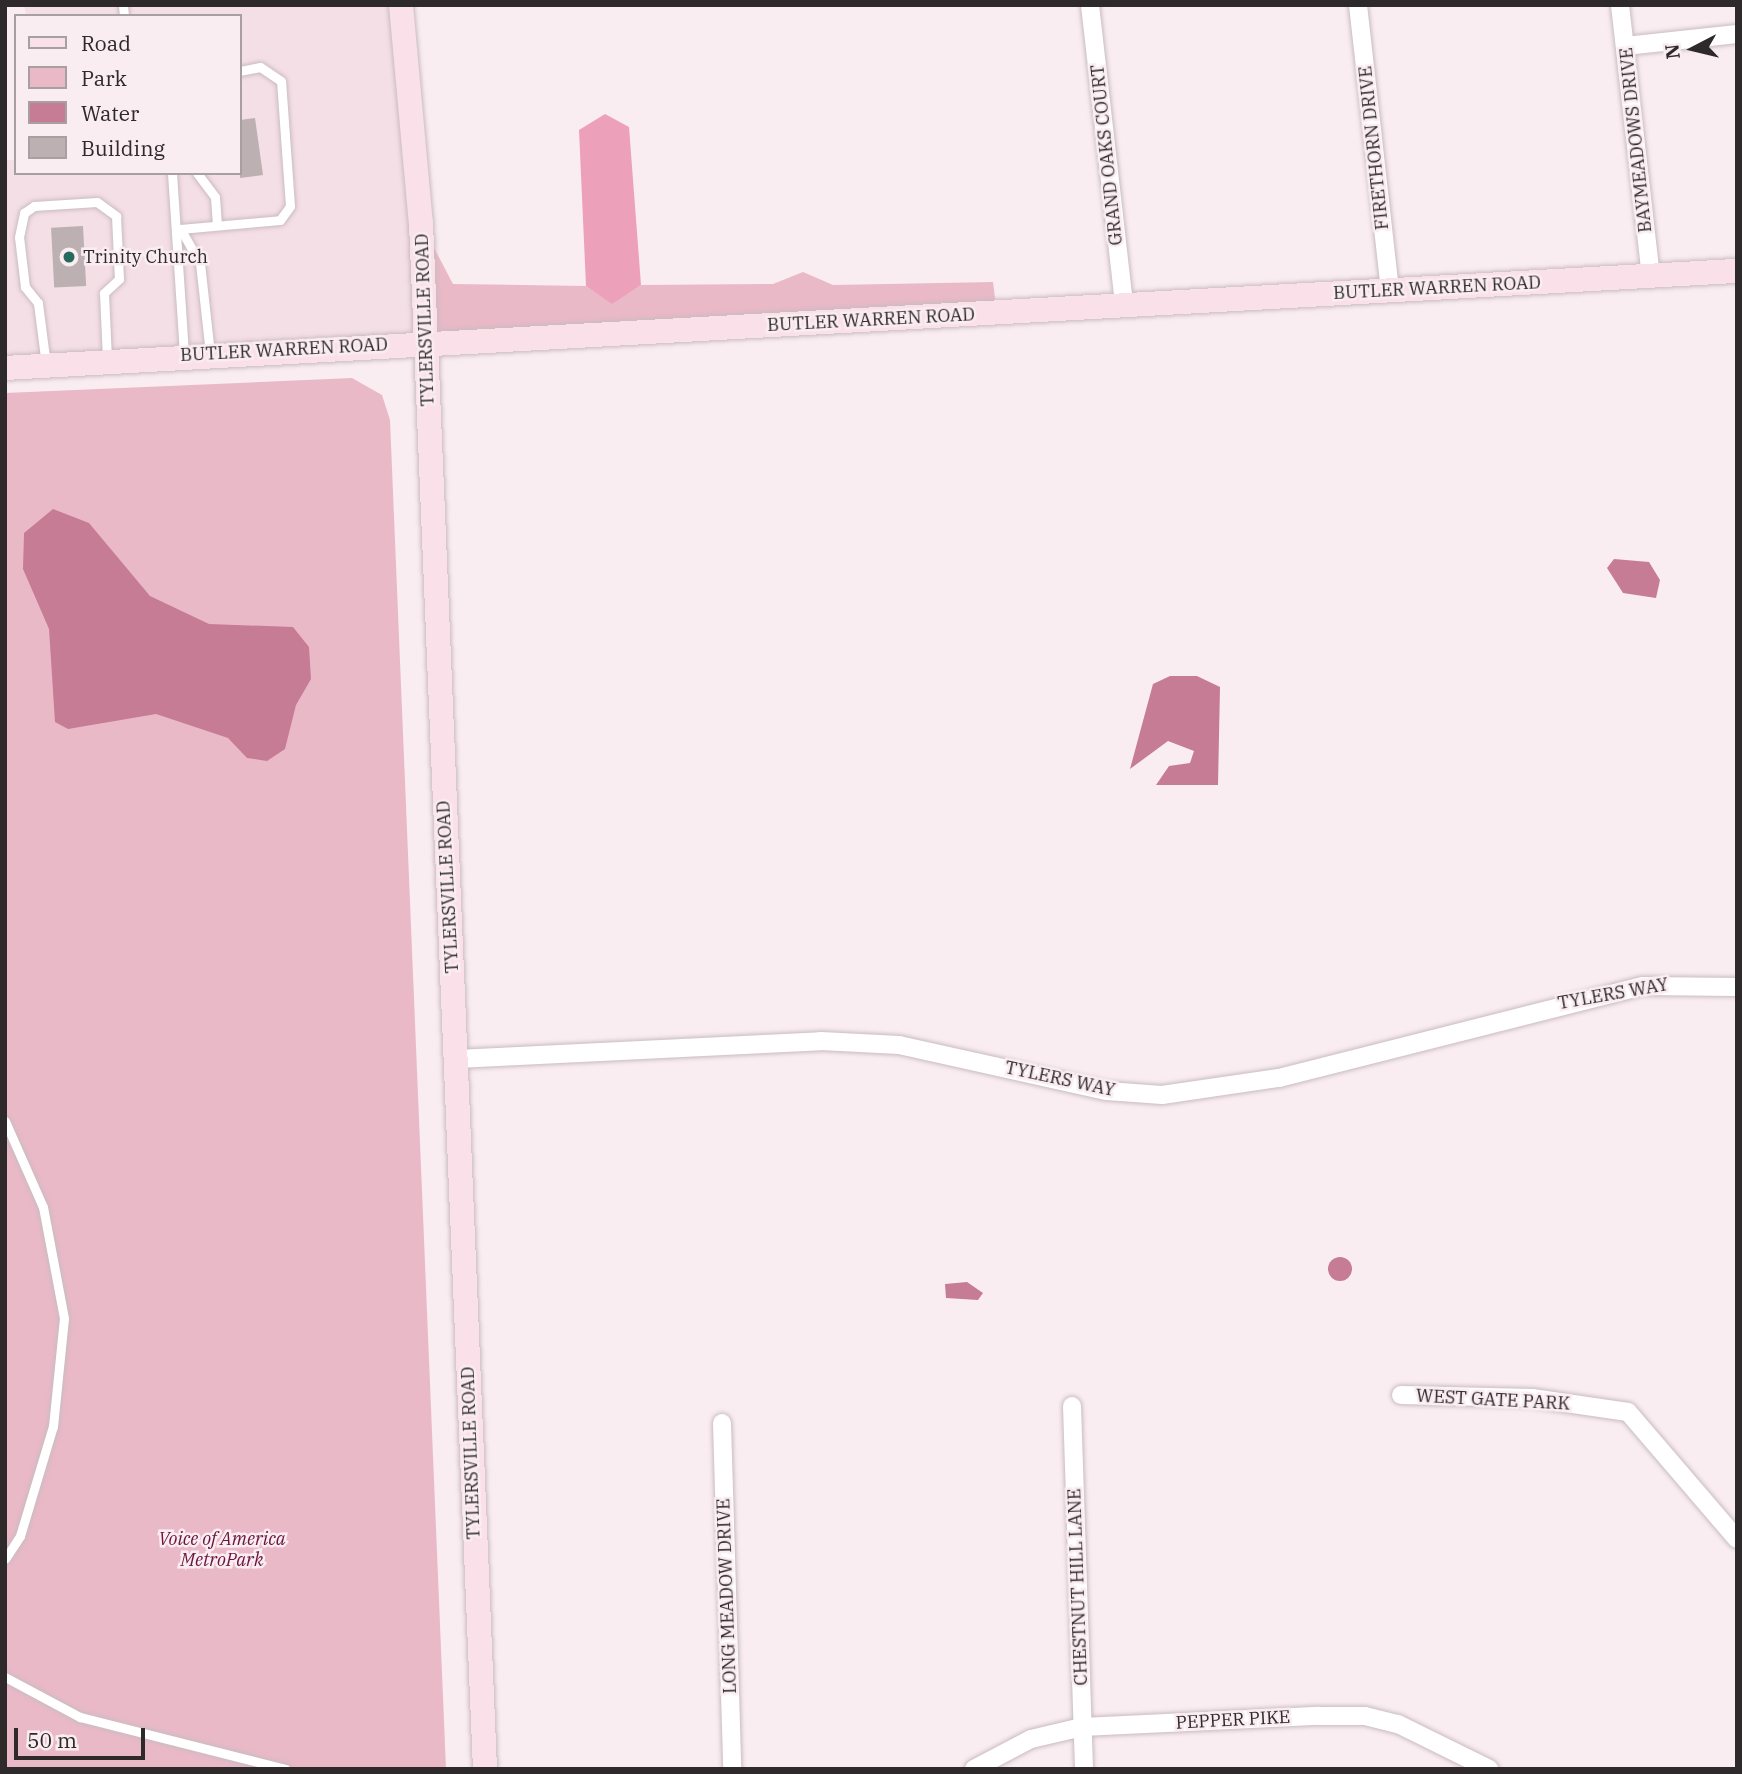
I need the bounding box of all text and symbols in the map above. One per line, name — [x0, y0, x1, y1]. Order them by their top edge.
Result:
legend — [14, 14, 242, 175]
north arrow — [1658, 14, 1728, 84]
text: Road — [81, 29, 131, 57]
text: N — [1659, 43, 1685, 60]
street label: BAYMEADOWS DRIVE — [1616, 46, 1656, 234]
text: Park — [81, 64, 127, 92]
street label: GRAND OAKS COURT — [1087, 64, 1127, 246]
street label: FIRETHORN DRIVE — [1355, 65, 1393, 231]
text: Water — [81, 99, 139, 127]
text: Building — [81, 134, 165, 162]
street label: TYLERSVILLE ROAD — [411, 233, 439, 407]
place label: Trinity Church — [83, 246, 208, 268]
marker: Trinity Church — [61, 249, 77, 265]
street label: BUTLER WARREN ROAD — [1333, 272, 1541, 304]
street label: BUTLER WARREN ROAD — [767, 304, 975, 336]
street label: BUTLER WARREN ROAD — [180, 334, 388, 366]
street label: TYLERSVILLE ROAD — [433, 800, 463, 974]
street label: TYLERS WAY — [1556, 974, 1670, 1014]
street label: TYLERS WAY — [1003, 1057, 1117, 1101]
street label: TYLERSVILLE ROAD — [457, 1366, 485, 1540]
street label: WEST GATE PARK — [1415, 1385, 1571, 1415]
street label: CHESTNUT HILL LANE — [1064, 1488, 1092, 1686]
street label: LONG MEADOW DRIVE — [713, 1498, 741, 1694]
park label: Voice of America MetroPark — [158, 1529, 286, 1572]
street label: PEPPER PIKE — [1175, 1706, 1291, 1734]
scale bar — [18, 1714, 149, 1758]
text: 50 m — [27, 1726, 77, 1754]

